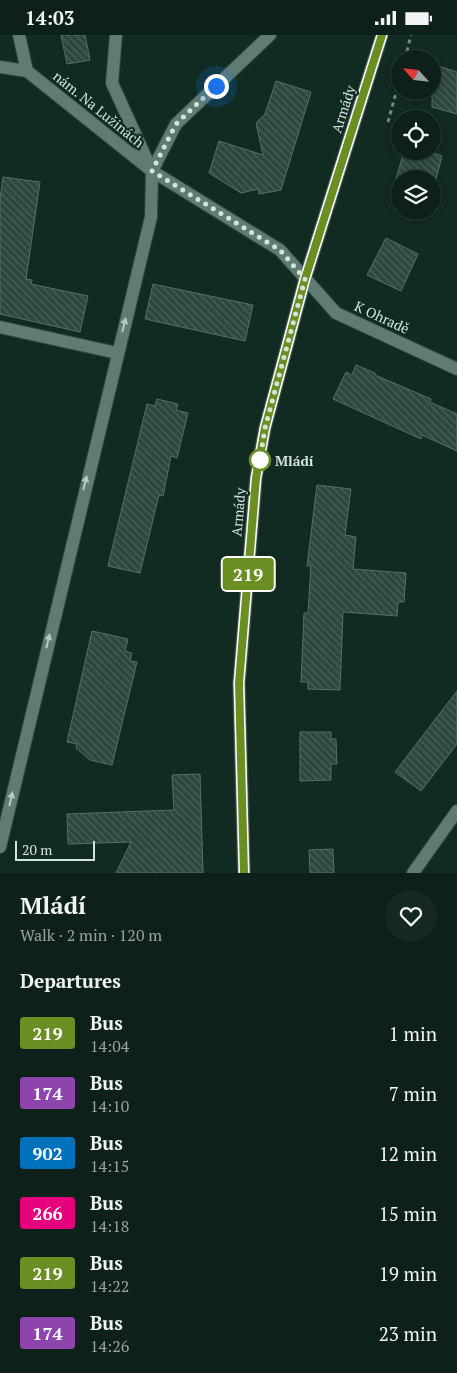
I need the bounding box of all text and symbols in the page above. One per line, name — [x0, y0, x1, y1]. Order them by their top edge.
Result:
text: 14:03 — [25, 5, 74, 30]
north arrow — [391, 50, 441, 100]
map controls — [391, 50, 441, 220]
street label: nám. Na Lužinách — [50, 66, 148, 152]
your location — [204, 74, 229, 99]
street label: Armády — [326, 82, 360, 135]
button: locate — [391, 110, 441, 160]
button: layers — [391, 170, 441, 220]
street label: K Ohradě — [352, 296, 412, 338]
one-way arrow — [120, 317, 128, 332]
marker: Mládí — [249, 449, 271, 471]
place label: Mládí — [275, 451, 314, 470]
one-way arrow — [82, 475, 90, 490]
street label: Armády — [226, 486, 250, 537]
line badge: 219 — [219, 558, 277, 590]
text: 219 — [233, 562, 263, 586]
one-way arrow — [44, 633, 52, 648]
one-way arrow — [7, 792, 15, 807]
scale bar — [15, 838, 95, 861]
text: 20 m — [22, 840, 52, 859]
text: Mládí — [20, 889, 86, 921]
button: heart — [385, 890, 437, 942]
text: Walk · 2 min · 120 m — [20, 924, 162, 946]
text: Departures — [20, 968, 121, 993]
text: Bus — [90, 1010, 123, 1035]
text: 219 — [32, 1021, 63, 1045]
text: 1 min — [389, 1021, 437, 1046]
text: 14:04 — [90, 1035, 129, 1057]
text: Bus — [90, 1070, 123, 1095]
text: 174 — [32, 1081, 63, 1105]
text: 7 min — [389, 1081, 437, 1106]
text: 14:10 — [90, 1095, 129, 1117]
text: Bus — [90, 1130, 123, 1155]
text: 902 — [32, 1141, 63, 1165]
text: 12 min — [379, 1141, 437, 1166]
text: 14:15 — [90, 1155, 129, 1177]
text: Bus — [90, 1190, 123, 1215]
text: 266 — [32, 1201, 63, 1225]
text: 15 min — [379, 1201, 437, 1226]
text: 14:18 — [90, 1215, 129, 1237]
text: Bus — [90, 1250, 123, 1275]
text: 219 — [32, 1261, 63, 1285]
text: 19 min — [379, 1261, 437, 1286]
text: 14:22 — [90, 1275, 129, 1297]
text: Bus — [90, 1310, 123, 1335]
text: 174 — [32, 1321, 63, 1345]
text: 23 min — [379, 1321, 437, 1346]
text: 14:26 — [90, 1335, 129, 1357]

